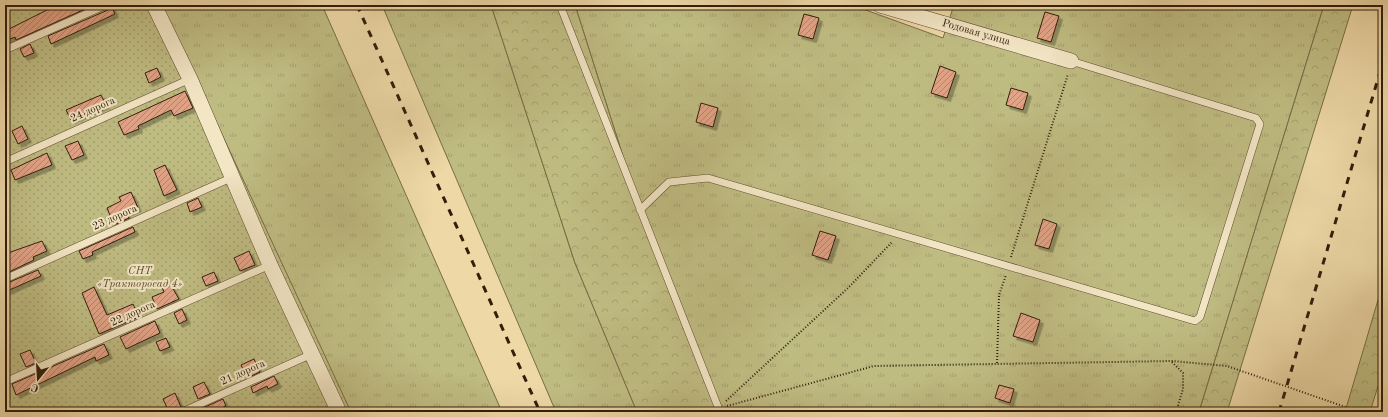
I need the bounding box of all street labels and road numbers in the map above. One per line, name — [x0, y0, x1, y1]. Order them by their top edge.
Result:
street label: Родовая улица — [941, 18, 1012, 48]
street label: 24 дорога — [69, 95, 118, 125]
street label: 23 дорога — [91, 203, 140, 233]
street label: 22 дорога — [109, 299, 158, 329]
street label: 21 дорога — [219, 358, 268, 388]

